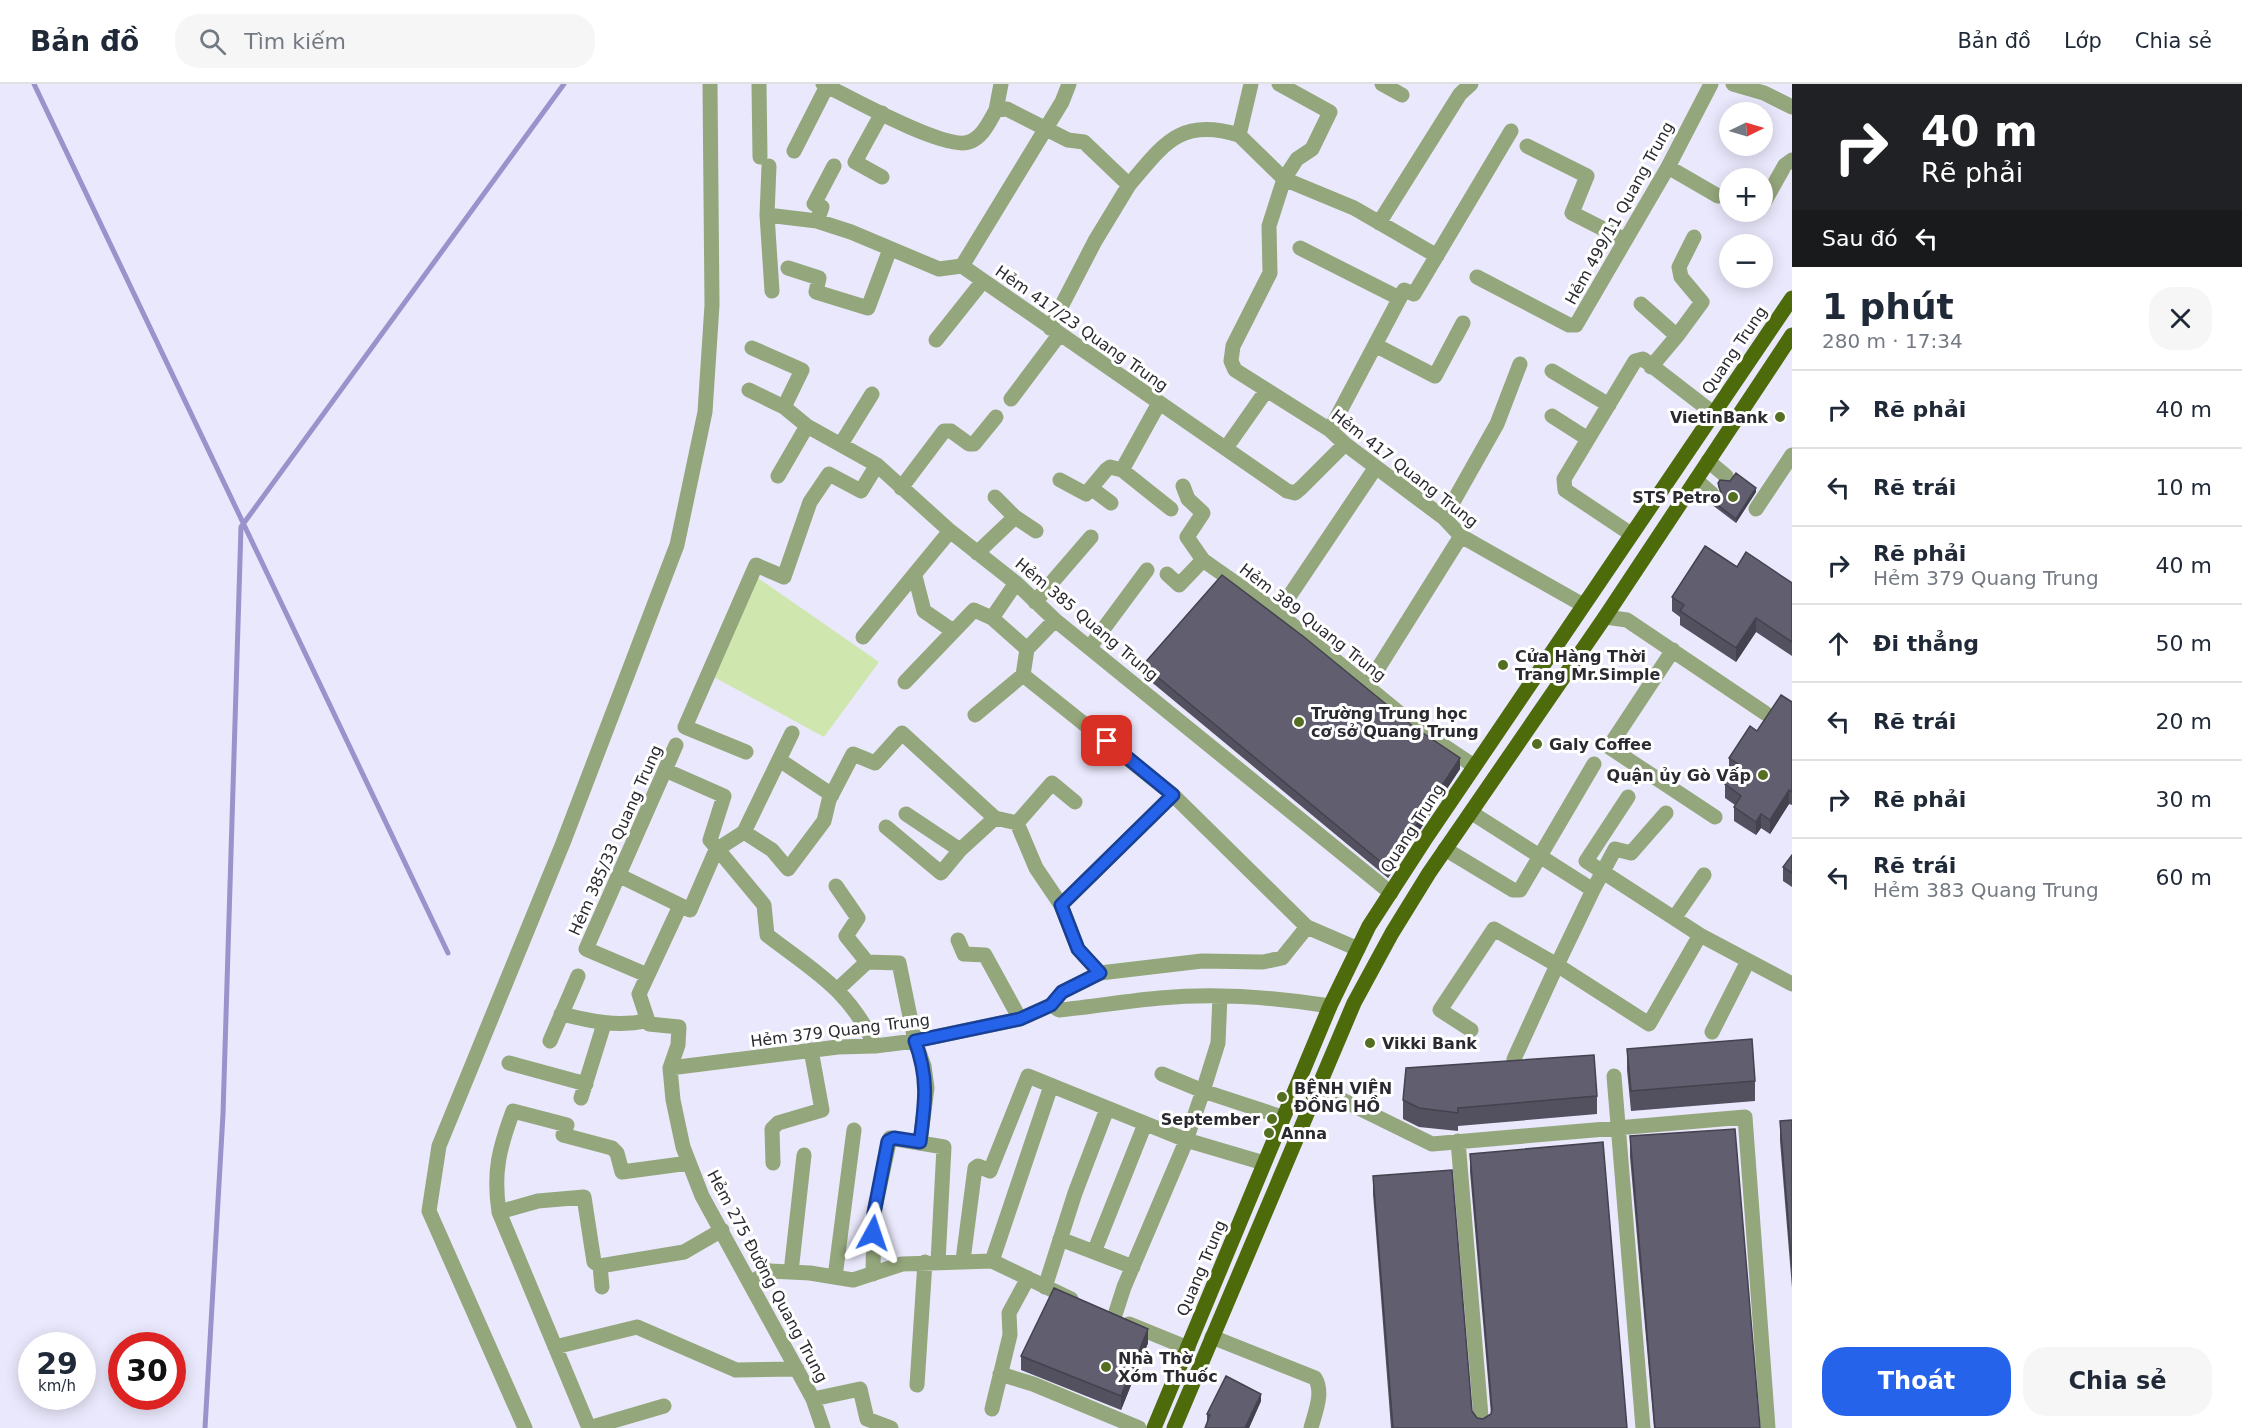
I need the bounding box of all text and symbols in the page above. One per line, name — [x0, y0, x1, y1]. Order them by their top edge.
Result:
search box — [175, 14, 595, 68]
text: Bản đồ — [30, 25, 139, 58]
icon: search — [196, 25, 229, 58]
text: Tìm kiếm — [244, 29, 346, 54]
text: Bản đồ — [1957, 29, 2031, 53]
text: Lớp — [2064, 29, 2102, 53]
text: Chia sẻ — [2135, 29, 2212, 53]
north arrow — [1719, 102, 1773, 156]
map controls — [1719, 102, 1773, 288]
text: 40 m — [1921, 107, 2038, 156]
icon: right — [1822, 108, 1900, 186]
street label: Hẻm 499/11 Quang Trung — [1561, 118, 1678, 308]
text: Rẽ phải — [1921, 157, 2023, 188]
button: + — [1719, 168, 1773, 222]
icon: left — [1910, 222, 1943, 255]
text: Sau đó — [1822, 226, 1898, 251]
button: − — [1719, 234, 1773, 288]
street label: Hẻm 417/23 Quang Trung — [992, 261, 1172, 395]
text: 1 phút — [1822, 286, 1954, 327]
button: close — [2149, 287, 2212, 350]
street label: Quang Trung — [1698, 303, 1771, 398]
text: 280 m · 17:34 — [1822, 329, 1963, 353]
icon: right — [1822, 393, 1855, 426]
text: Rẽ phải — [1873, 397, 1966, 422]
text: 40 m — [2156, 397, 2212, 422]
street label: Hẻm 417 Quang Trung — [1328, 405, 1482, 531]
place label: VietinBank — [1670, 408, 1768, 427]
marker: VietinBank — [1773, 410, 1787, 424]
icon: left — [1822, 471, 1855, 504]
text: Rẽ trái — [1873, 475, 1956, 500]
text: 10 m — [2156, 475, 2212, 500]
place label: STS Petro — [1632, 488, 1721, 507]
marker: STS Petro — [1726, 490, 1740, 504]
text: Rẽ phải — [1873, 541, 1966, 566]
icon: right — [1822, 549, 1855, 582]
text: 40 m — [2156, 553, 2212, 578]
street label: Hẻm 385 Quang Trung — [1011, 554, 1162, 685]
street label: Hẻm 389 Quang Trung — [1236, 559, 1390, 685]
text: Hẻm 379 Quang Trung — [1873, 566, 2099, 590]
icon: ahead — [1822, 627, 1855, 660]
text: Đi thẳng — [1873, 631, 1979, 656]
text: 50 m — [2156, 631, 2212, 656]
place label: Cửa Hàng Thời Trang Mr.Simple — [1515, 647, 1660, 684]
marker: Cửa Hàng Thời Trang Mr.Simple — [1496, 658, 1510, 672]
place label: Trường Trung học cơ sở Quang Trung — [1311, 704, 1479, 741]
icon: left — [1822, 705, 1855, 738]
text: Rẽ trái — [1873, 709, 1956, 734]
text: 20 m — [2156, 709, 2212, 734]
pin — [1081, 715, 1132, 766]
marker: Trường Trung học cơ sở Quang Trung — [1292, 715, 1306, 729]
icon: arrive — [1090, 724, 1123, 757]
place label: Galy Coffee — [1549, 735, 1652, 754]
marker: Galy Coffee — [1530, 737, 1544, 751]
street label: Hẻm 385/33 Quang Trung — [565, 742, 666, 938]
place label: Quận ủy Gò Vấp — [1607, 766, 1751, 785]
marker: Quận ủy Gò Vấp — [1756, 768, 1770, 782]
street label: Quang Trung — [1377, 780, 1448, 876]
icon: right — [1822, 783, 1855, 816]
text: Rẽ phải — [1873, 787, 1966, 812]
text: 30 m — [2156, 787, 2212, 812]
text: Rẽ trái — [1873, 853, 1956, 878]
icon: left — [1822, 861, 1855, 894]
text: 60 m — [2156, 865, 2212, 890]
text: Hẻm 383 Quang Trung — [1873, 878, 2099, 902]
street label: Hẻm 379 Quang Trung — [749, 1010, 931, 1051]
place label: Vikki Bank — [1382, 1034, 1477, 1053]
marker: Vikki Bank — [1363, 1036, 1377, 1050]
place label: BỆNH VIỆN ĐỒNG HỒ — [1294, 1078, 1392, 1116]
marker: BỆNH VIỆN ĐỒNG HỒ — [1275, 1090, 1289, 1104]
place label: September — [1161, 1110, 1260, 1129]
marker: September — [1265, 1112, 1279, 1126]
place label: Anna — [1281, 1124, 1327, 1143]
marker: Anna — [1262, 1126, 1276, 1140]
street label: Hẻm 275 Đường Quang Trung — [703, 1167, 832, 1386]
position arrow — [841, 1201, 905, 1265]
street label: Quang Trung — [1173, 1217, 1230, 1319]
speed limit sign: 30 — [108, 1332, 186, 1410]
text: 29 — [36, 1346, 78, 1381]
button: Thoát — [1822, 1347, 2011, 1416]
button: Chia sẻ — [2023, 1347, 2212, 1416]
place label: Nhà Thờ Xóm Thuốc — [1118, 1349, 1218, 1386]
marker: Nhà Thờ Xóm Thuốc — [1099, 1360, 1113, 1374]
text: km/h — [38, 1377, 76, 1395]

